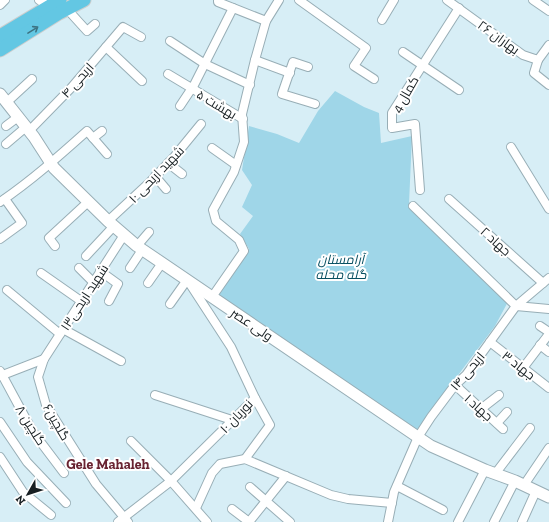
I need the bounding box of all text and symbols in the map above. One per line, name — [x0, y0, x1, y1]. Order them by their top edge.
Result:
street label: بهاران ۲۶ — [475, 17, 522, 57]
one-way arrow — [27, 25, 39, 33]
street label: اریحی ۴ — [58, 60, 97, 101]
street label: کمال 4 — [389, 73, 423, 116]
street label: بهشت ۵ — [194, 87, 239, 122]
street label: شهید اریحی ۱۰ — [126, 143, 187, 206]
street label: جهاد ۲ — [477, 224, 514, 259]
park label: آرامستان گله محله — [316, 252, 367, 282]
street label: شهید اریحی۱۳ — [58, 261, 111, 333]
street label: ولی عصر — [227, 304, 276, 344]
street label: جهاد ۳ — [499, 348, 538, 383]
street label: اریحی ۱۴ — [447, 349, 488, 394]
street label: جهاد ۱ — [461, 391, 496, 424]
street label: نوریان ۱۰ — [217, 397, 256, 436]
street label: گلچین۶ — [38, 401, 73, 444]
street label: گلچین ۸ — [11, 402, 49, 449]
district label: Gele Mahaleh — [66, 456, 150, 473]
north arrow — [8, 474, 48, 514]
text: N — [13, 492, 28, 507]

